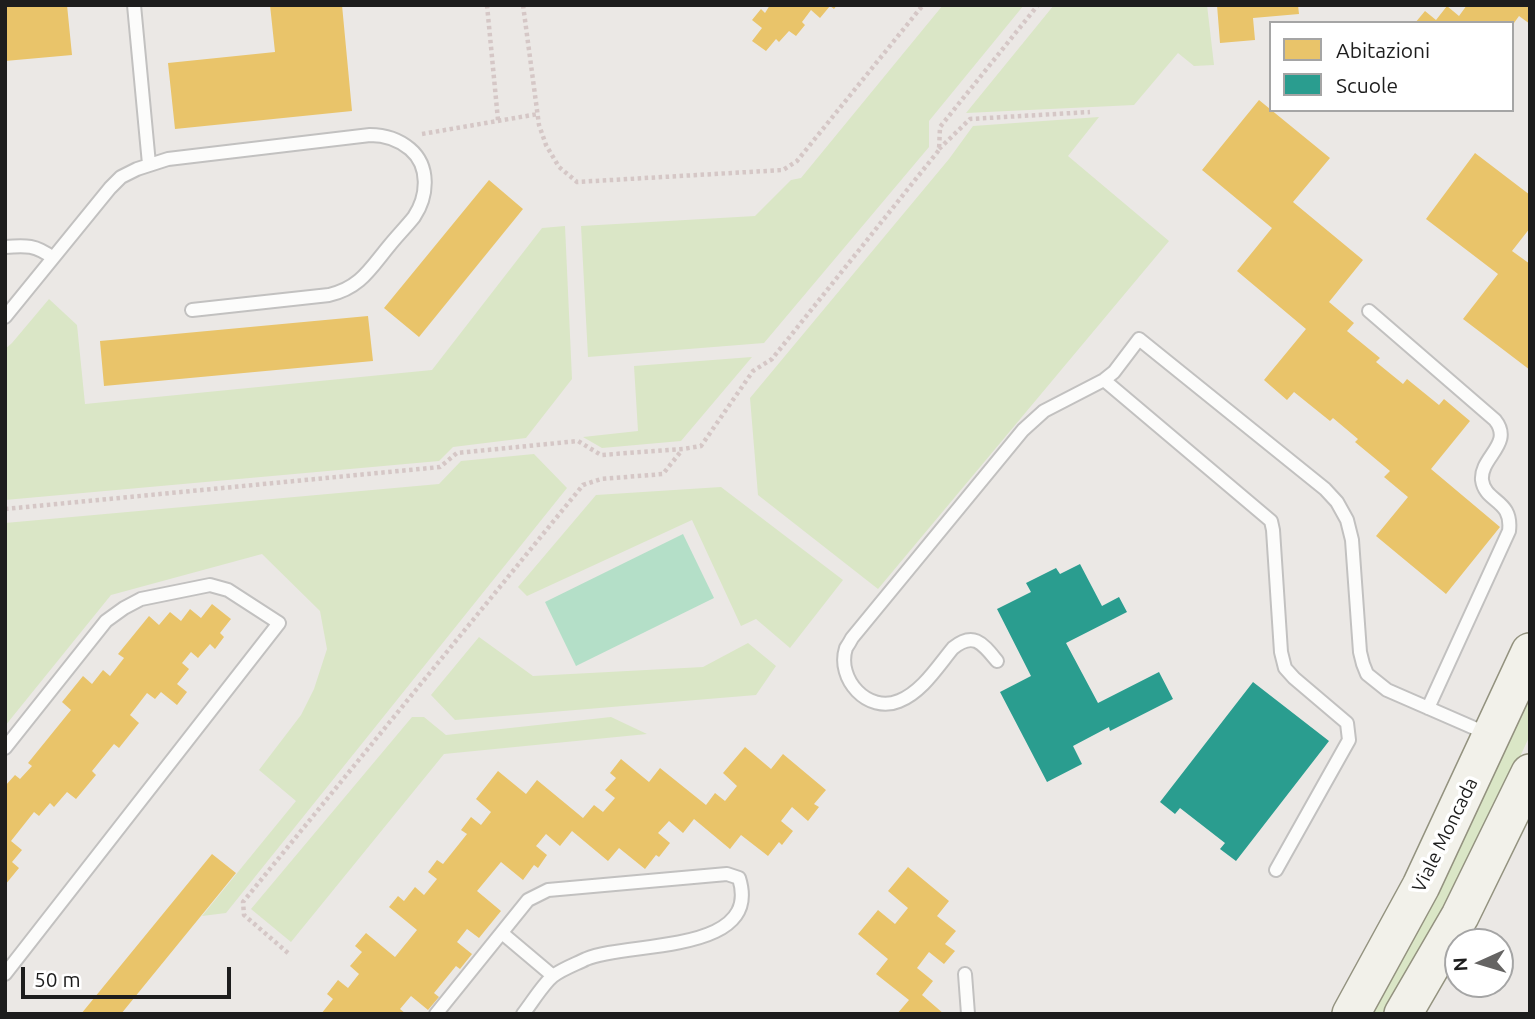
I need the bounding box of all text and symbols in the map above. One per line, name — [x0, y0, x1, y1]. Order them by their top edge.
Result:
legend — [1269, 21, 1514, 112]
text: Abitazioni — [1336, 38, 1430, 62]
text: Scuole — [1336, 73, 1398, 97]
street label: Viale Moncada — [1407, 774, 1483, 896]
north arrow — [1444, 928, 1514, 998]
scale bar — [24, 953, 234, 997]
text: N — [1449, 956, 1472, 972]
text: 50 m — [34, 967, 81, 991]

